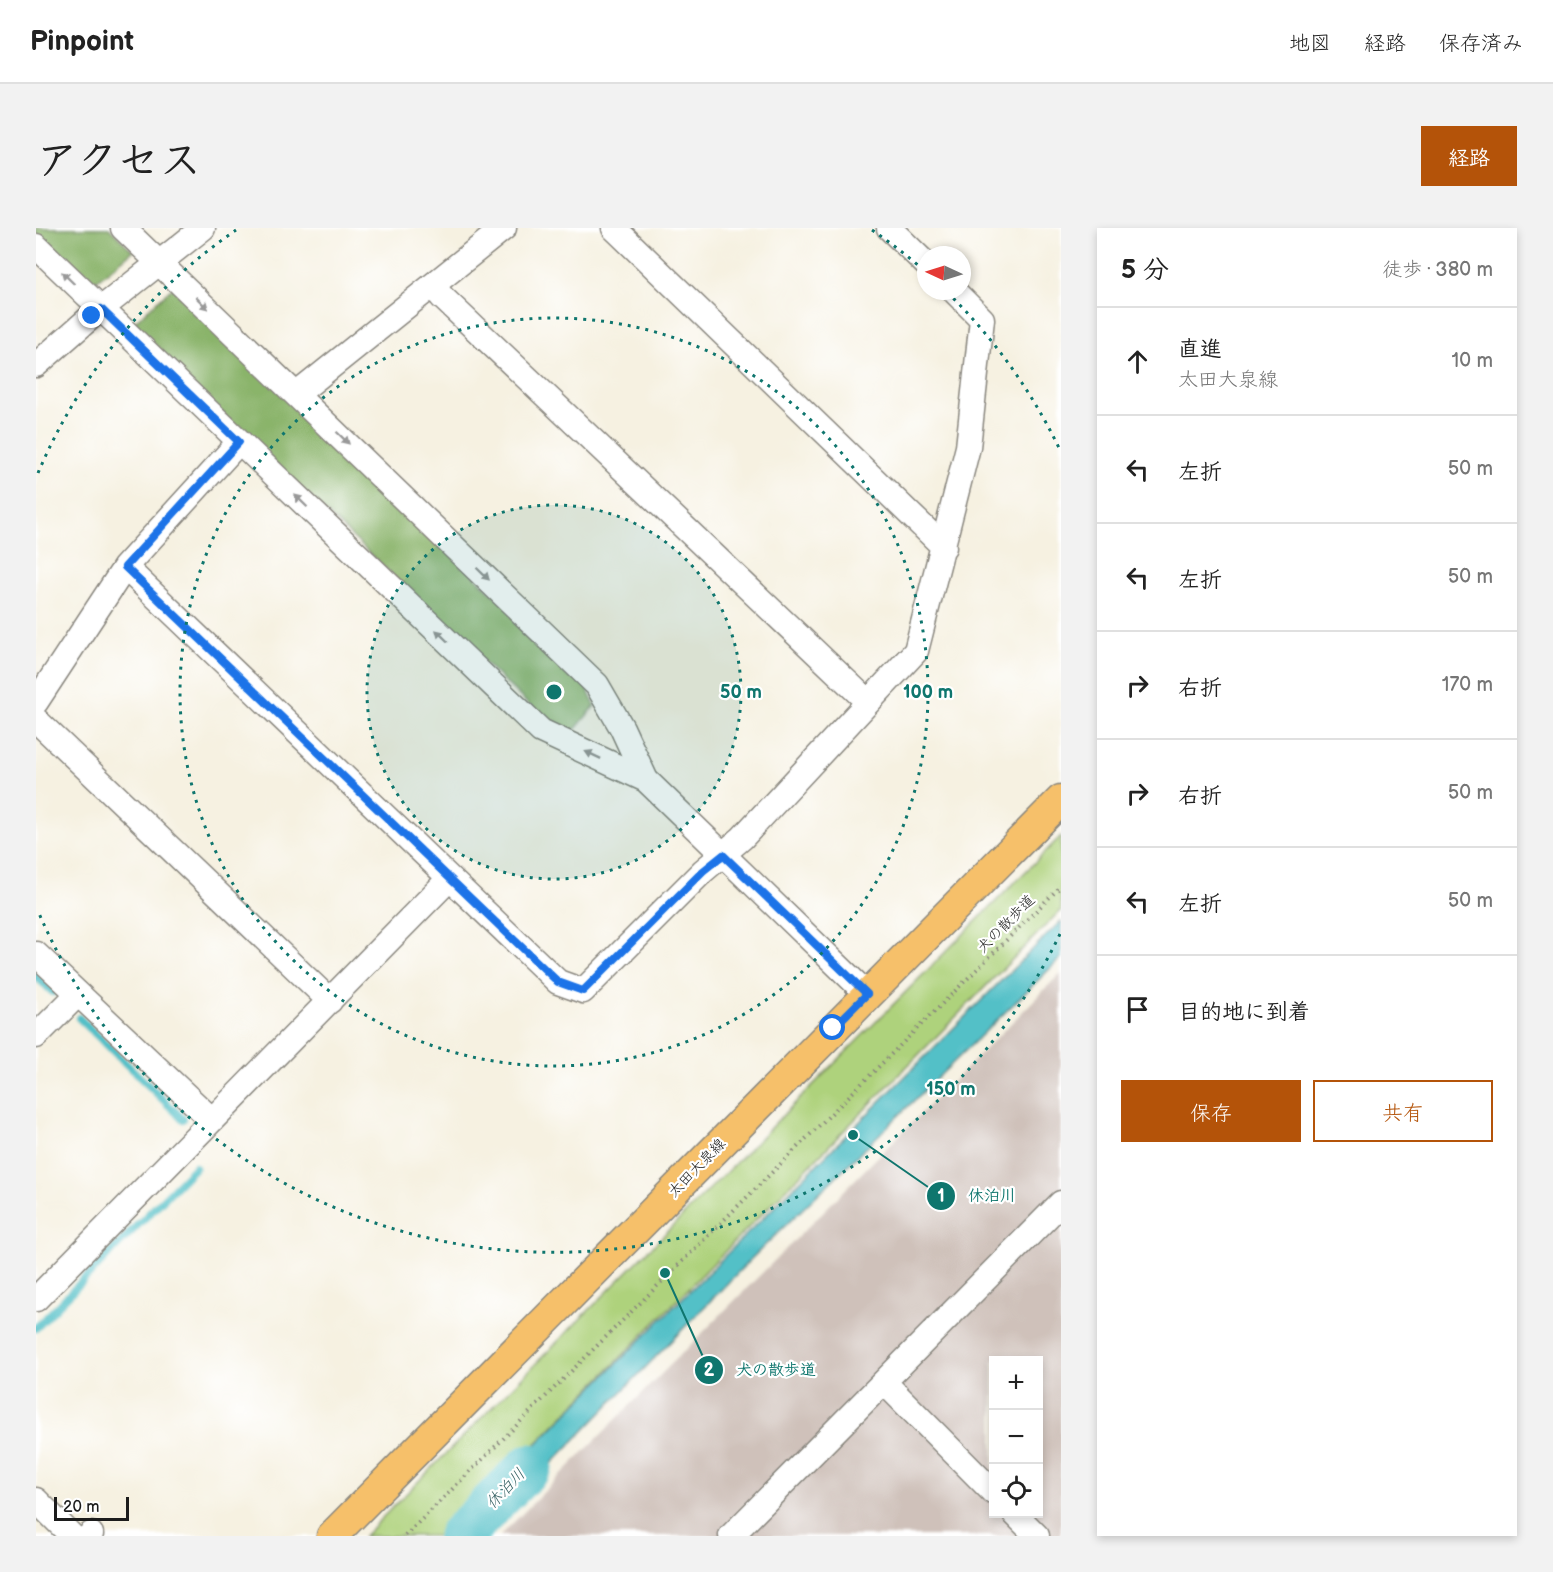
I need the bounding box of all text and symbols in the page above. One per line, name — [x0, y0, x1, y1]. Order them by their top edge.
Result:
text: Pinpoint — [30, 25, 134, 58]
text: 地図 — [1289, 31, 1331, 56]
text: 経路 — [1364, 31, 1406, 56]
text: 保存済み — [1439, 31, 1523, 56]
button: 経路 — [1421, 126, 1517, 186]
text: アクセス — [36, 136, 201, 187]
north arrow — [917, 246, 971, 300]
text: 5 分 — [1121, 255, 1169, 286]
text: 徒歩 · 380 m — [1382, 258, 1493, 282]
one-way arrow — [62, 271, 76, 285]
one-way arrow — [195, 296, 210, 310]
route end — [78, 302, 104, 328]
text: 直進 — [1178, 336, 1222, 363]
icon: ahead — [1121, 345, 1154, 378]
text: 10 m — [1452, 349, 1493, 373]
text: 太田大泉線 — [1178, 368, 1278, 392]
one-way arrow — [335, 431, 349, 445]
icon: left — [1121, 453, 1154, 486]
text: 50 m — [1448, 457, 1493, 481]
text: 左折 — [1178, 459, 1222, 486]
one-way arrow — [293, 494, 308, 508]
icon: left — [1121, 561, 1154, 594]
text: 50 m — [1448, 565, 1493, 589]
one-way arrow — [475, 567, 490, 581]
text: 左折 — [1178, 567, 1222, 594]
one-way arrow — [434, 629, 449, 643]
icon: right — [1121, 669, 1154, 702]
text: 170 m — [1442, 673, 1493, 697]
text: 右折 — [1178, 675, 1222, 702]
centre of rings — [544, 682, 564, 702]
text: 50 m — [720, 682, 762, 703]
text: 100 m — [903, 682, 953, 703]
one-way arrow — [585, 751, 602, 760]
icon: right — [1121, 777, 1154, 810]
text: 50 m — [1448, 781, 1493, 805]
text: 右折 — [1178, 783, 1222, 810]
icon: left — [1121, 885, 1154, 918]
text: 50 m — [1448, 889, 1493, 913]
street label: 犬の散歩道 — [973, 891, 1039, 957]
text: 左折 — [1178, 891, 1222, 918]
icon: arrive — [1121, 993, 1154, 1026]
text: 目的地に到着 — [1178, 999, 1310, 1026]
route start — [819, 1014, 845, 1040]
text: 150 m — [926, 1079, 976, 1100]
button: 保存 — [1121, 1080, 1301, 1142]
button: 共有 — [1313, 1080, 1493, 1142]
street label: 太田大泉線 — [664, 1134, 730, 1202]
callout: 休泊川 — [926, 1179, 1028, 1213]
text: 1 — [937, 1186, 945, 1207]
text: 休泊川 — [968, 1187, 1016, 1206]
callout: 犬の散歩道 — [694, 1353, 828, 1387]
map controls — [989, 1356, 1043, 1518]
button: + — [989, 1356, 1043, 1410]
text: 2 — [704, 1360, 715, 1381]
text: 犬の散歩道 — [736, 1361, 816, 1380]
button: − — [989, 1410, 1043, 1464]
button: locate — [989, 1464, 1043, 1518]
water label: 休泊川 — [482, 1465, 530, 1513]
scale bar — [54, 1494, 129, 1522]
text: 20 m — [63, 1498, 99, 1517]

